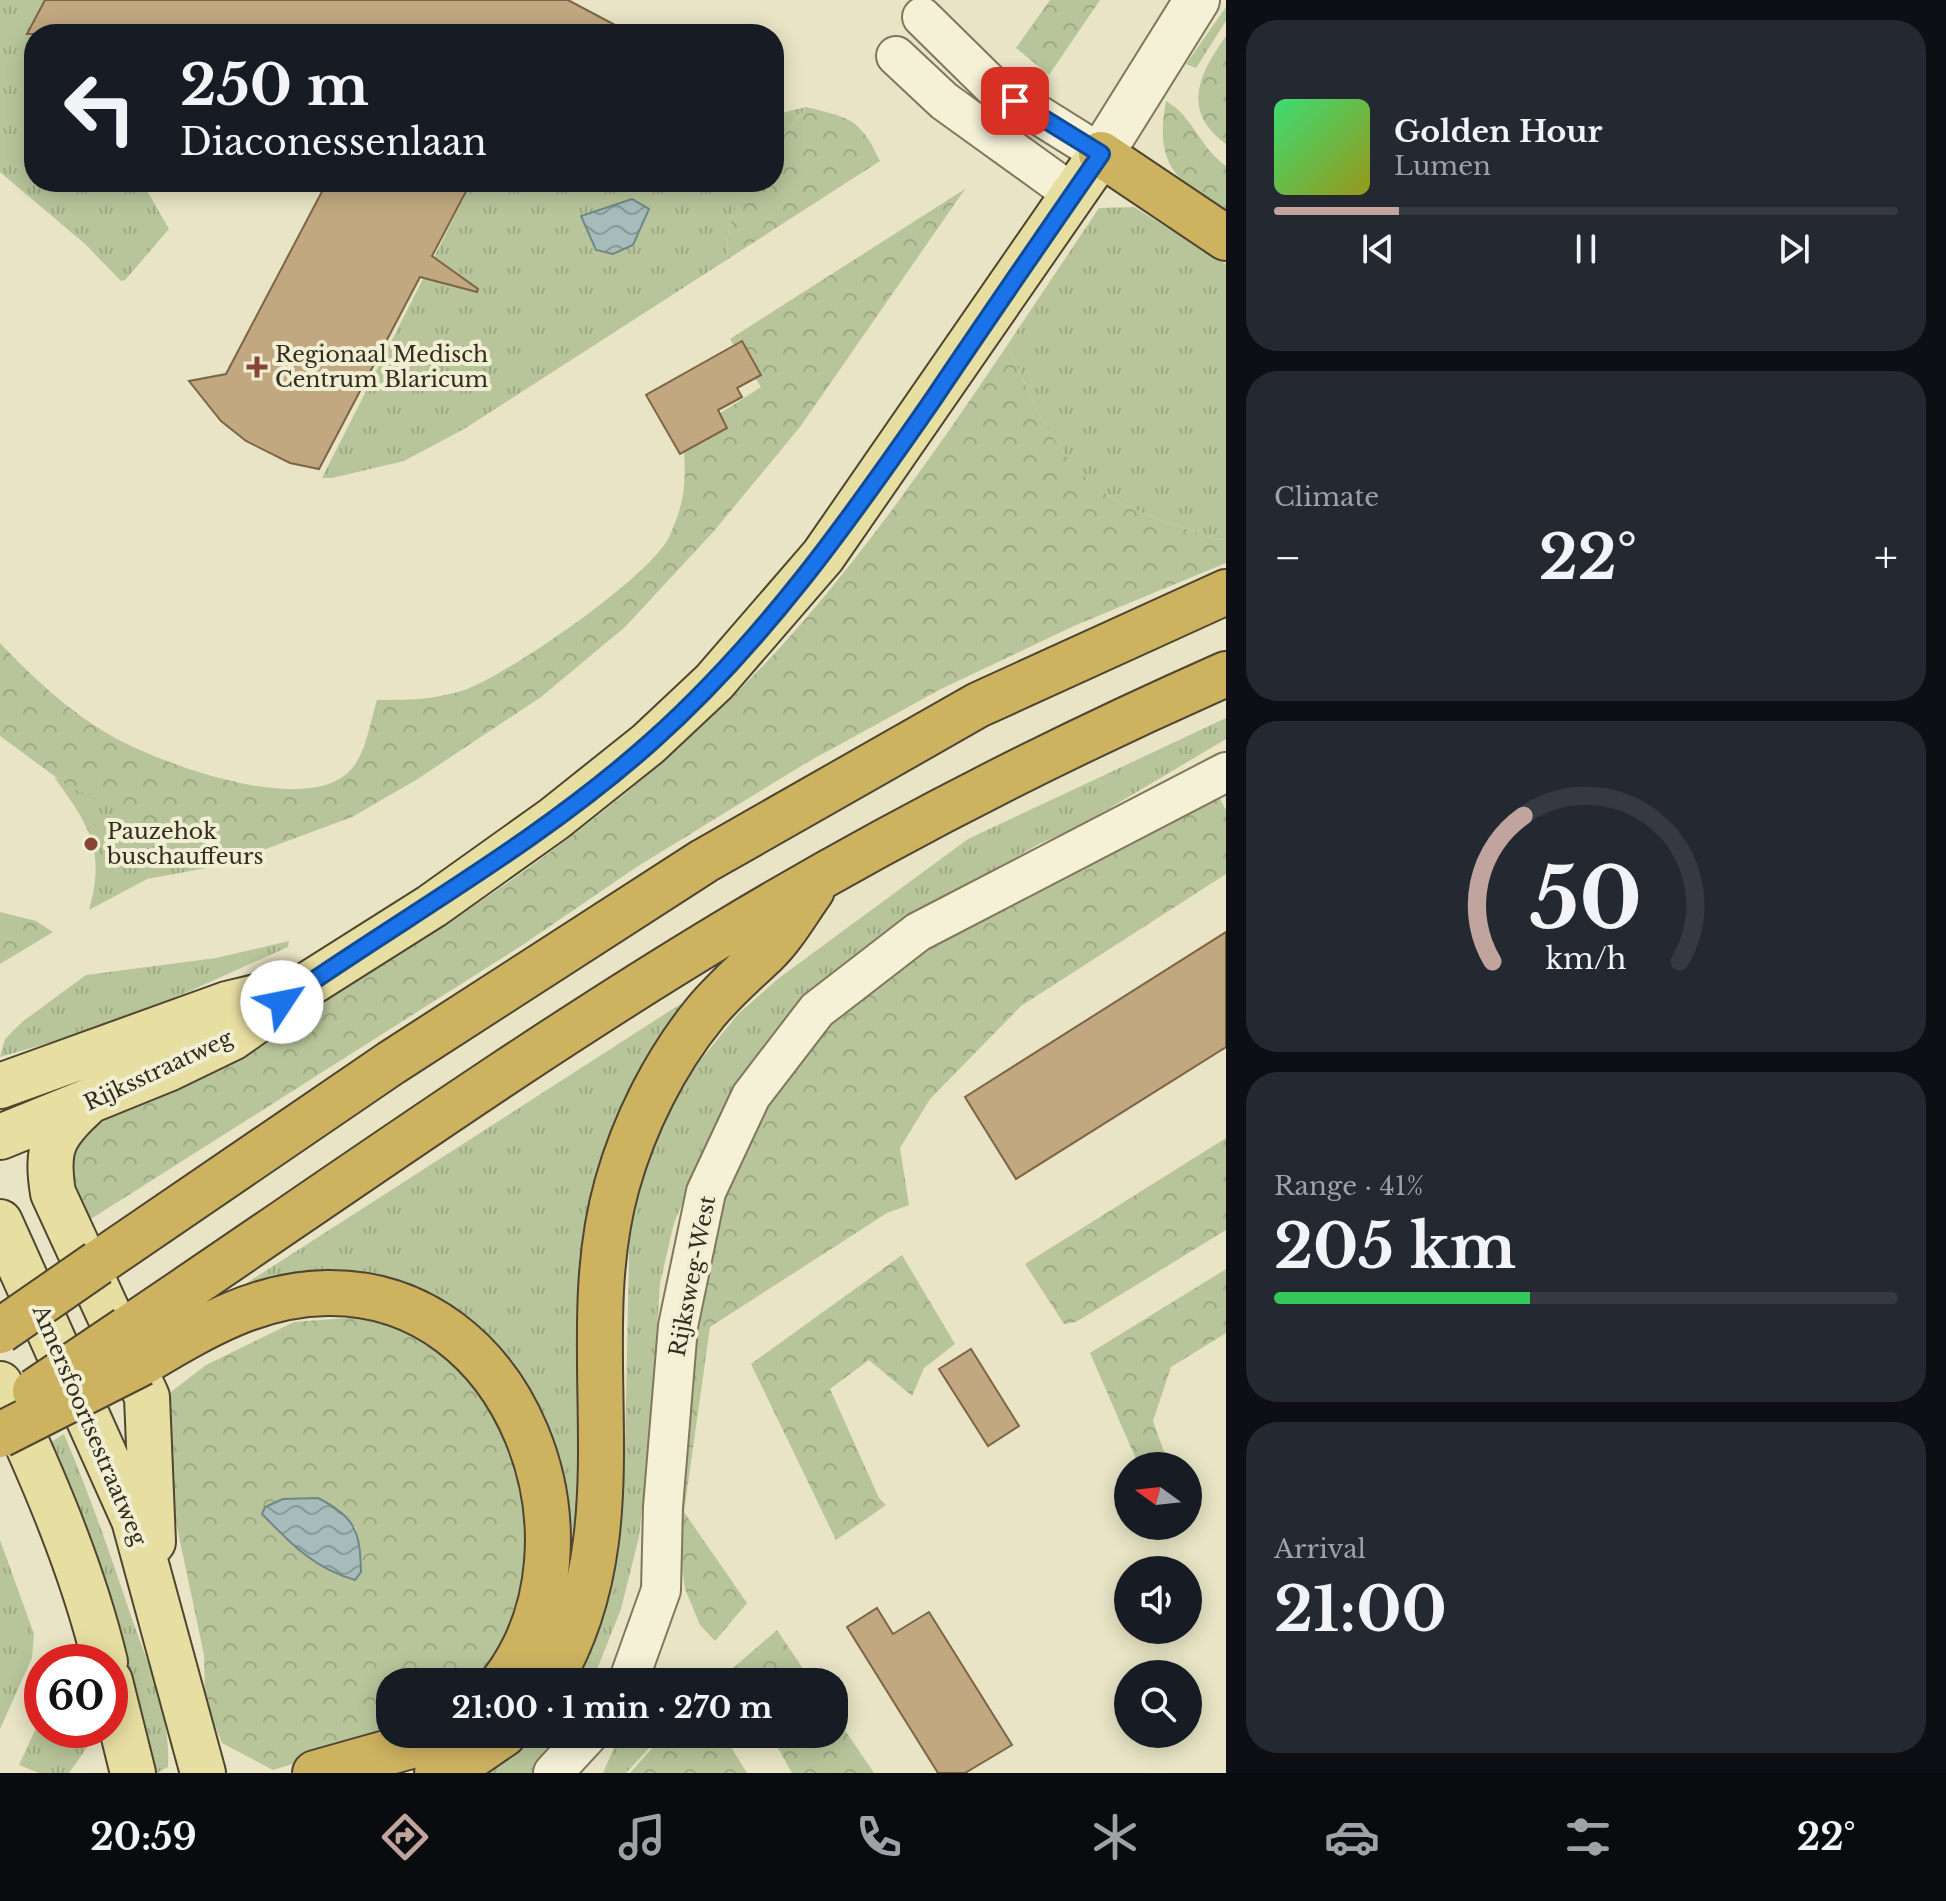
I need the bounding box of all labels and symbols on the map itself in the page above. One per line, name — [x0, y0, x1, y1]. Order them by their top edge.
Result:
pin — [981, 67, 1049, 135]
place label: Regionaal Medisch Centrum Blaricum — [275, 341, 489, 393]
marker: Regionaal Medisch Centrum Blaricum — [246, 356, 268, 378]
place label: Pauzehok buschauffeurs — [106, 818, 264, 870]
marker: Pauzehok buschauffeurs — [82, 835, 100, 853]
position arrow — [240, 960, 324, 1044]
street label: Rijksstraatweg — [80, 1024, 237, 1117]
street label: Rijksweg-West — [664, 1193, 721, 1359]
street label: Amersfoortsestraatweg — [26, 1300, 153, 1550]
north arrow — [1114, 1452, 1202, 1540]
speed limit sign: 60 — [24, 1644, 128, 1748]

